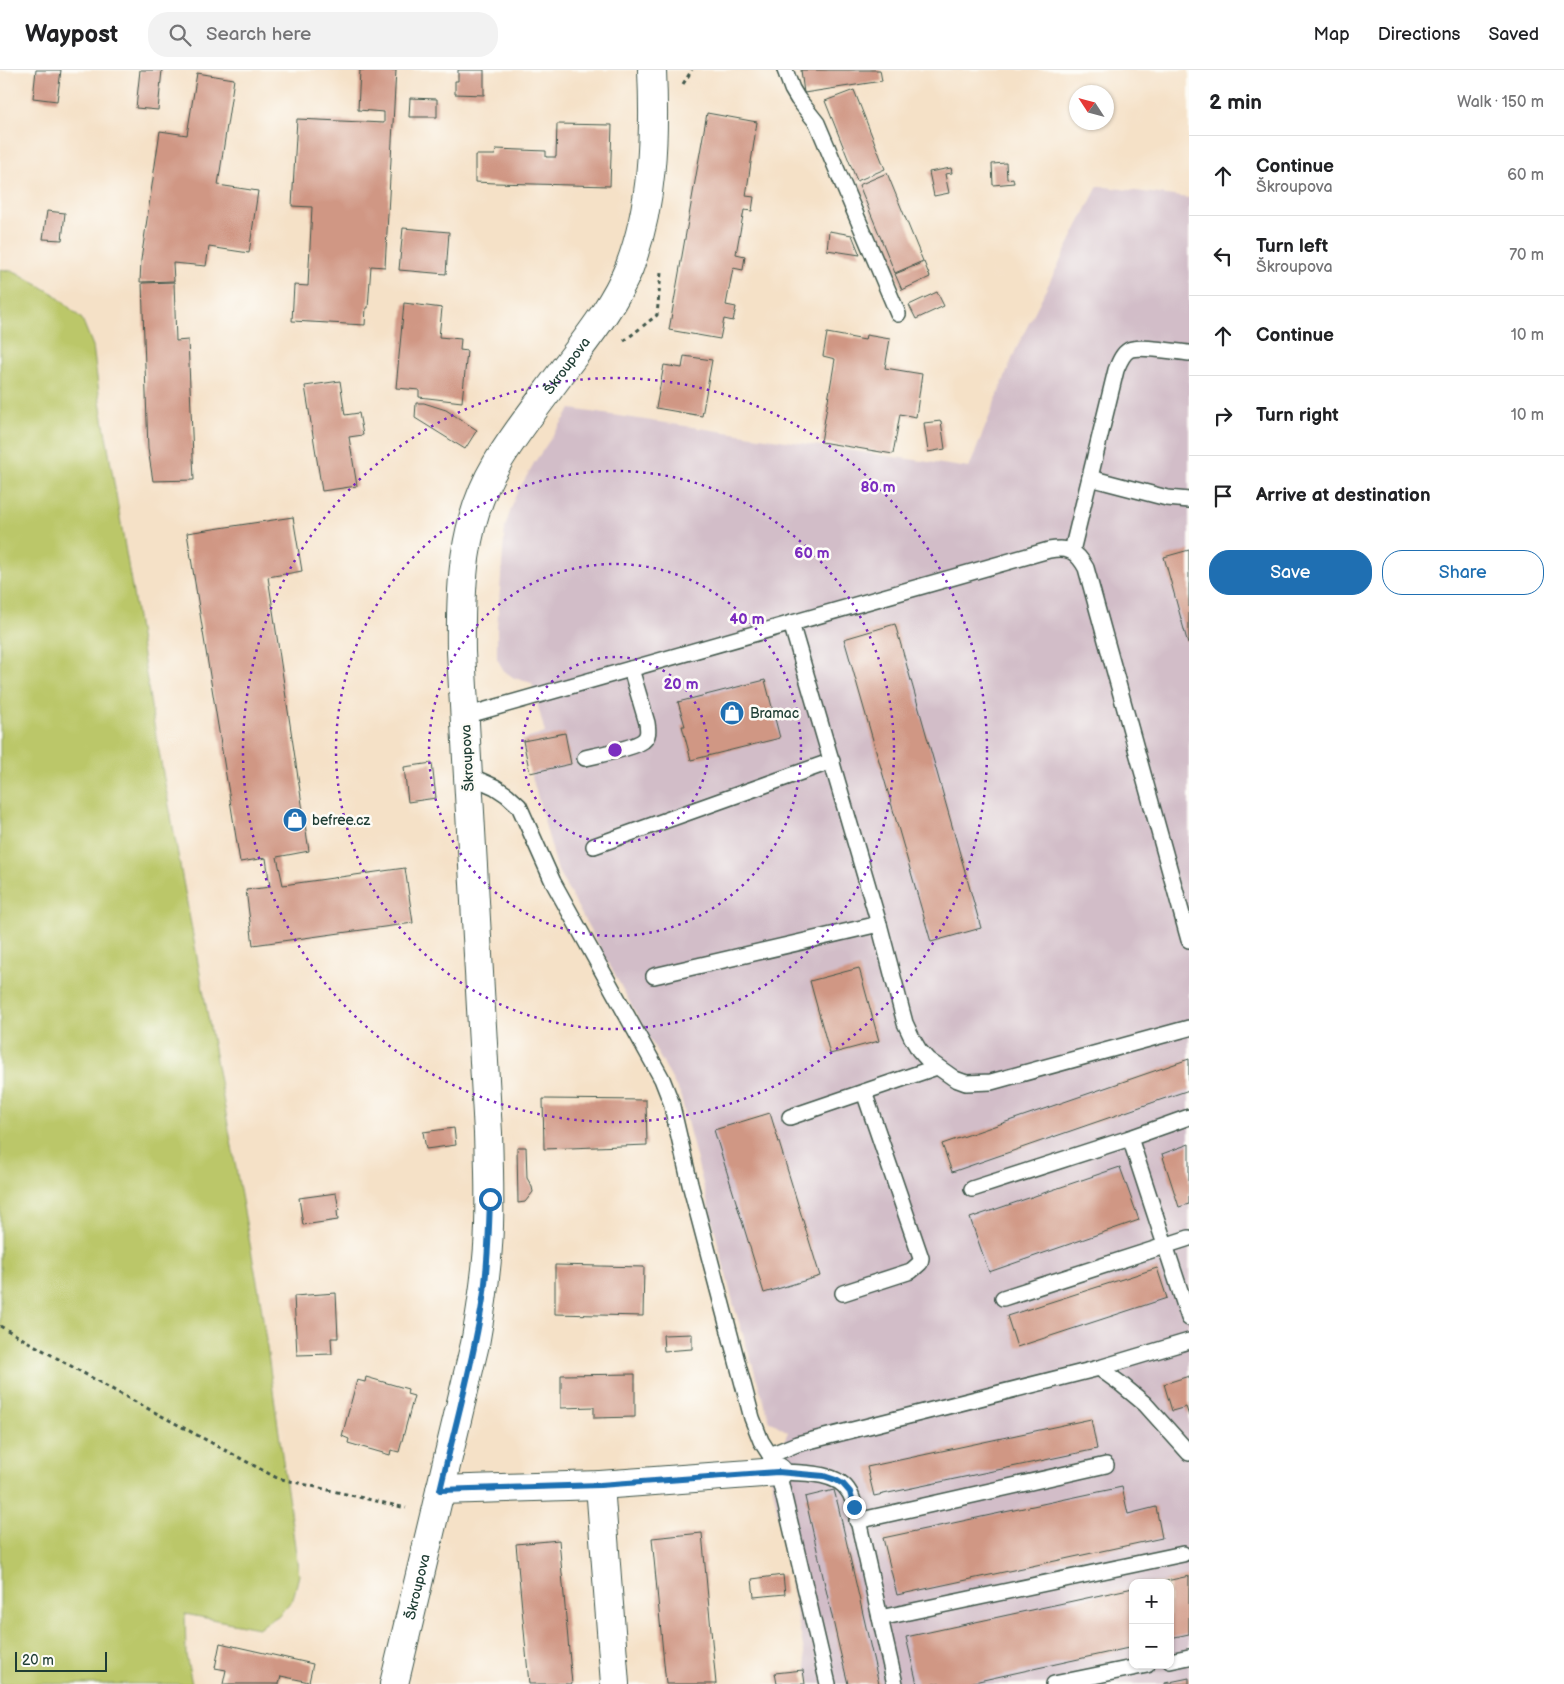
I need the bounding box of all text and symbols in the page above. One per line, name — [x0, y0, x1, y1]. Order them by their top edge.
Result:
search box — [148, 12, 498, 57]
text: Waypost — [25, 20, 118, 49]
icon: search — [166, 21, 194, 49]
text: Search here — [206, 23, 311, 46]
text: Map — [1314, 24, 1350, 45]
text: Directions — [1378, 24, 1460, 45]
text: Saved — [1488, 24, 1539, 45]
north arrow — [1069, 85, 1114, 130]
text: 2 min — [1209, 90, 1262, 115]
text: Walk · 150 m — [1457, 93, 1544, 112]
text: Continue — [1256, 155, 1334, 178]
icon: ahead — [1209, 162, 1237, 190]
text: 60 m — [1507, 166, 1544, 185]
text: Škroupova — [1256, 178, 1333, 197]
text: Turn left — [1256, 235, 1328, 258]
icon: left — [1209, 242, 1237, 270]
text: 70 m — [1509, 246, 1544, 265]
text: Škroupova — [1256, 258, 1333, 277]
icon: ahead — [1209, 322, 1237, 350]
text: Continue — [1256, 324, 1334, 347]
text: 10 m — [1511, 326, 1544, 345]
street label: Škroupova — [539, 334, 594, 398]
icon: right — [1209, 402, 1237, 430]
text: Turn right — [1256, 404, 1339, 427]
text: 10 m — [1511, 406, 1544, 425]
text: 80 m — [860, 478, 896, 497]
icon: arrive — [1209, 482, 1237, 510]
text: Arrive at destination — [1256, 484, 1431, 507]
text: 60 m — [794, 544, 830, 563]
button: Save — [1209, 550, 1372, 595]
button: Share — [1382, 550, 1544, 595]
text: 40 m — [729, 610, 765, 629]
text: 20 m — [664, 675, 699, 694]
shop icon: Bramac — [719, 700, 745, 726]
place label: Bramac — [750, 705, 799, 722]
street label: Škroupova — [456, 724, 478, 792]
centre of rings — [606, 741, 624, 759]
shop icon: befree.cz — [282, 807, 308, 833]
place label: befree.cz — [312, 812, 371, 829]
route start — [479, 1188, 502, 1211]
route end — [843, 1496, 866, 1519]
street label: Škroupova — [401, 1552, 434, 1621]
map controls — [1129, 1579, 1174, 1669]
button: + — [1129, 1579, 1174, 1624]
button: − — [1129, 1624, 1174, 1669]
scale bar — [15, 1649, 108, 1672]
text: 20 m — [22, 1652, 54, 1669]

